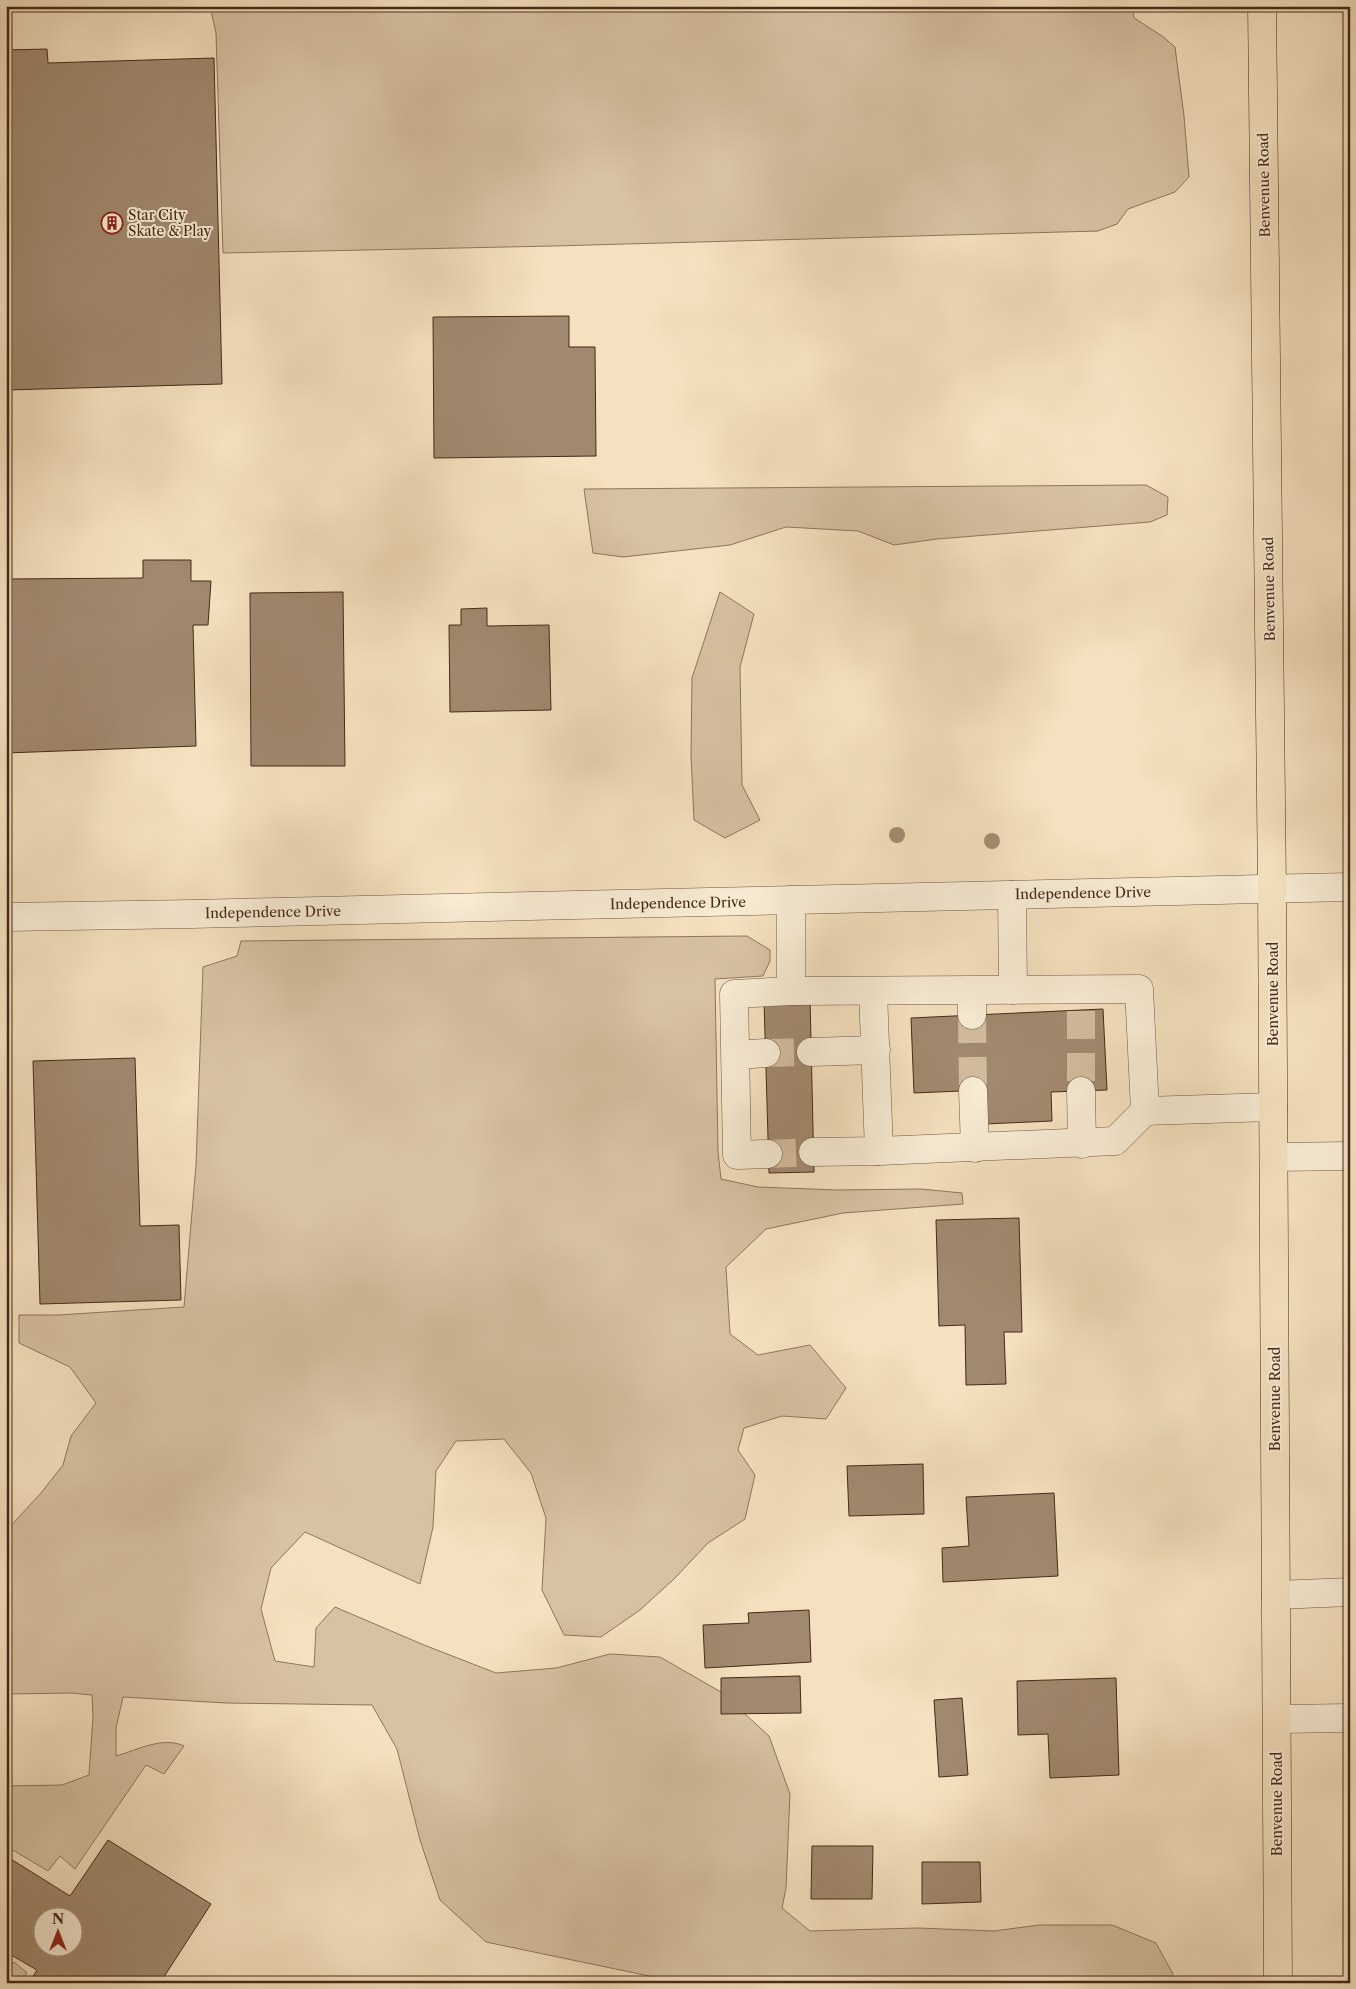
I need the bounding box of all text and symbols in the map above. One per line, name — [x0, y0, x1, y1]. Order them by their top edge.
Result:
street label: Benvenue Road — [1254, 132, 1274, 237]
place label: Star City Skate & Play — [128, 206, 212, 240]
building icon: Star City Skate & Play — [100, 211, 124, 235]
street label: Benvenue Road — [1259, 536, 1279, 641]
street label: Independence Drive — [1015, 883, 1151, 903]
street label: Independence Drive — [610, 893, 746, 913]
street label: Independence Drive — [205, 902, 341, 922]
street label: Benvenue Road — [1264, 941, 1282, 1046]
street label: Benvenue Road — [1266, 1346, 1284, 1451]
street label: Benvenue Road — [1268, 1751, 1286, 1856]
north arrow — [32, 1906, 82, 1956]
text: N — [52, 1910, 64, 1928]

